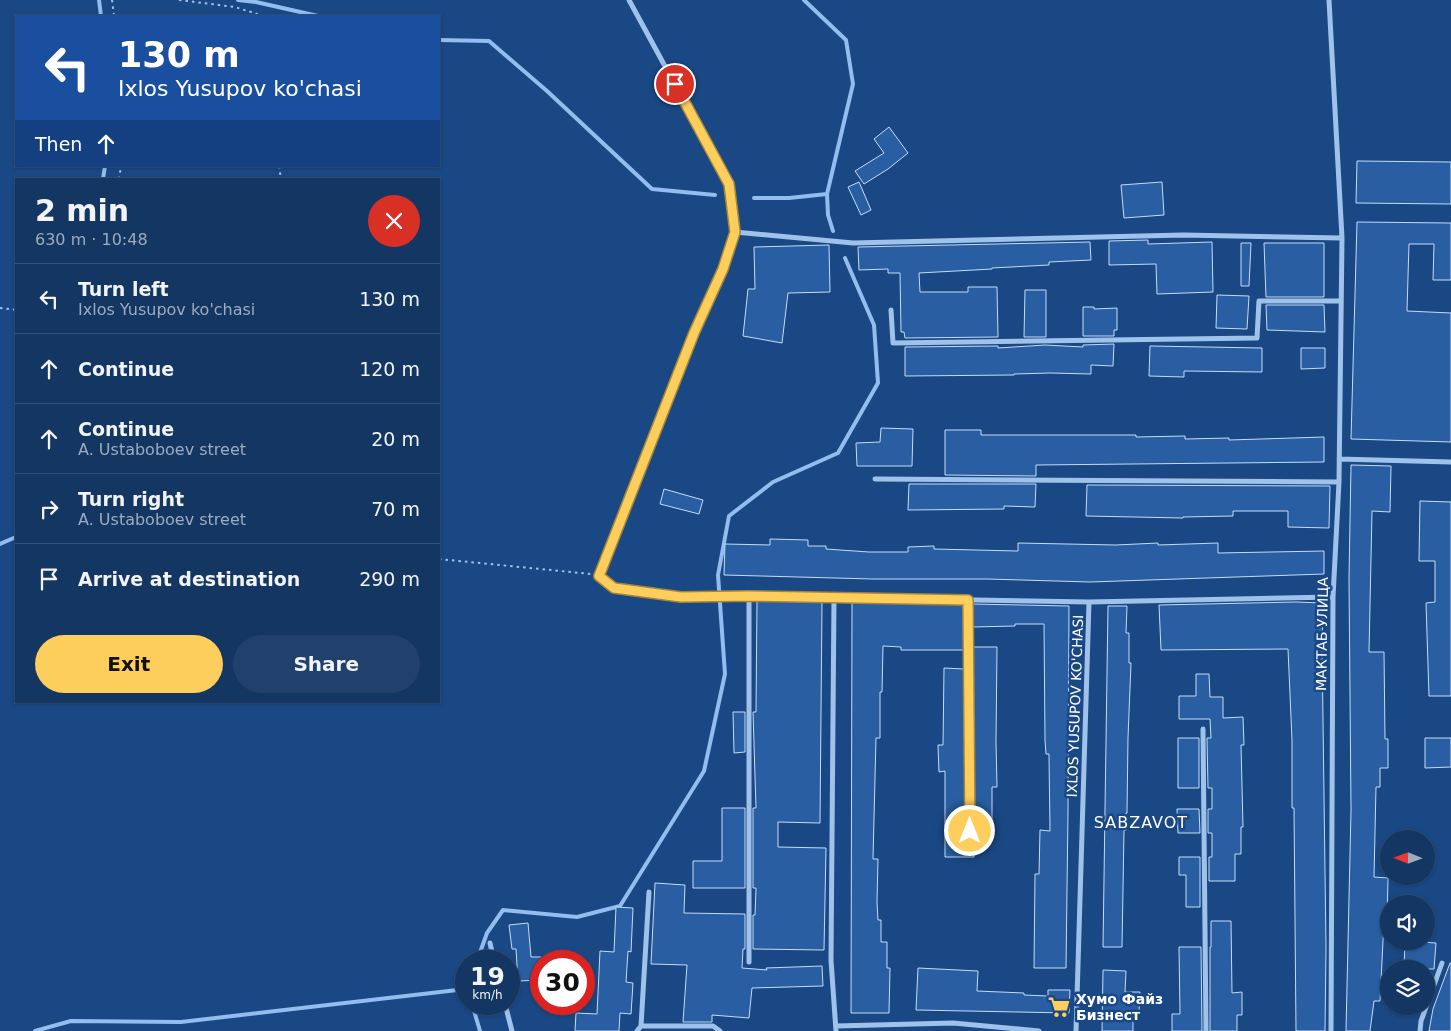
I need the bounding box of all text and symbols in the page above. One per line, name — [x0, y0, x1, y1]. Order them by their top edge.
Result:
icon: left — [35, 35, 100, 100]
text: 130 m — [118, 35, 240, 75]
pin — [654, 63, 696, 105]
icon: arrive — [661, 70, 689, 98]
text: Ixlos Yusupov ko'chasi — [118, 76, 362, 101]
icon: ahead — [92, 130, 120, 158]
text: Then — [35, 133, 82, 155]
text: 2 min — [35, 193, 129, 228]
button: close — [368, 195, 420, 247]
text: 630 m · 10:48 — [35, 230, 148, 249]
text: Turn left — [78, 278, 169, 300]
icon: left — [35, 285, 63, 313]
text: 130 m — [359, 288, 420, 310]
text: Ixlos Yusupov ko'chasi — [78, 300, 255, 319]
icon: ahead — [35, 355, 63, 383]
text: Continue — [78, 358, 174, 380]
text: 120 m — [359, 358, 420, 380]
text: Continue — [78, 418, 174, 440]
icon: ahead — [35, 425, 63, 453]
text: 20 m — [371, 428, 420, 450]
text: A. Ustaboboev street — [78, 440, 246, 459]
text: Turn right — [78, 488, 184, 510]
icon: right — [35, 495, 63, 523]
text: 70 m — [371, 498, 420, 520]
text: A. Ustaboboev street — [78, 510, 246, 529]
icon: arrive — [35, 565, 63, 593]
text: Arrive at destination — [78, 568, 300, 590]
text: 290 m — [359, 568, 420, 590]
street label: МАКТАБ УЛИЦА — [1313, 577, 1331, 691]
street label: IXLOS YUSUPOV KO'CHASI — [1064, 614, 1086, 798]
button: Exit — [35, 635, 223, 693]
button: Share — [233, 635, 420, 693]
position arrow — [943, 804, 995, 856]
district label: SABZAVOT — [1094, 813, 1188, 832]
north arrow — [1380, 830, 1435, 885]
map controls — [1380, 830, 1435, 1015]
button: sound — [1380, 895, 1435, 950]
speed limit sign: 30 — [530, 950, 595, 1015]
button: layers — [1380, 960, 1435, 1015]
text: 19 — [470, 962, 505, 991]
text: km/h — [472, 988, 503, 1002]
place label: Хумо Файз Бизнест — [1076, 991, 1163, 1023]
supermarket icon: Хумо Файз Бизнест — [1046, 994, 1072, 1020]

